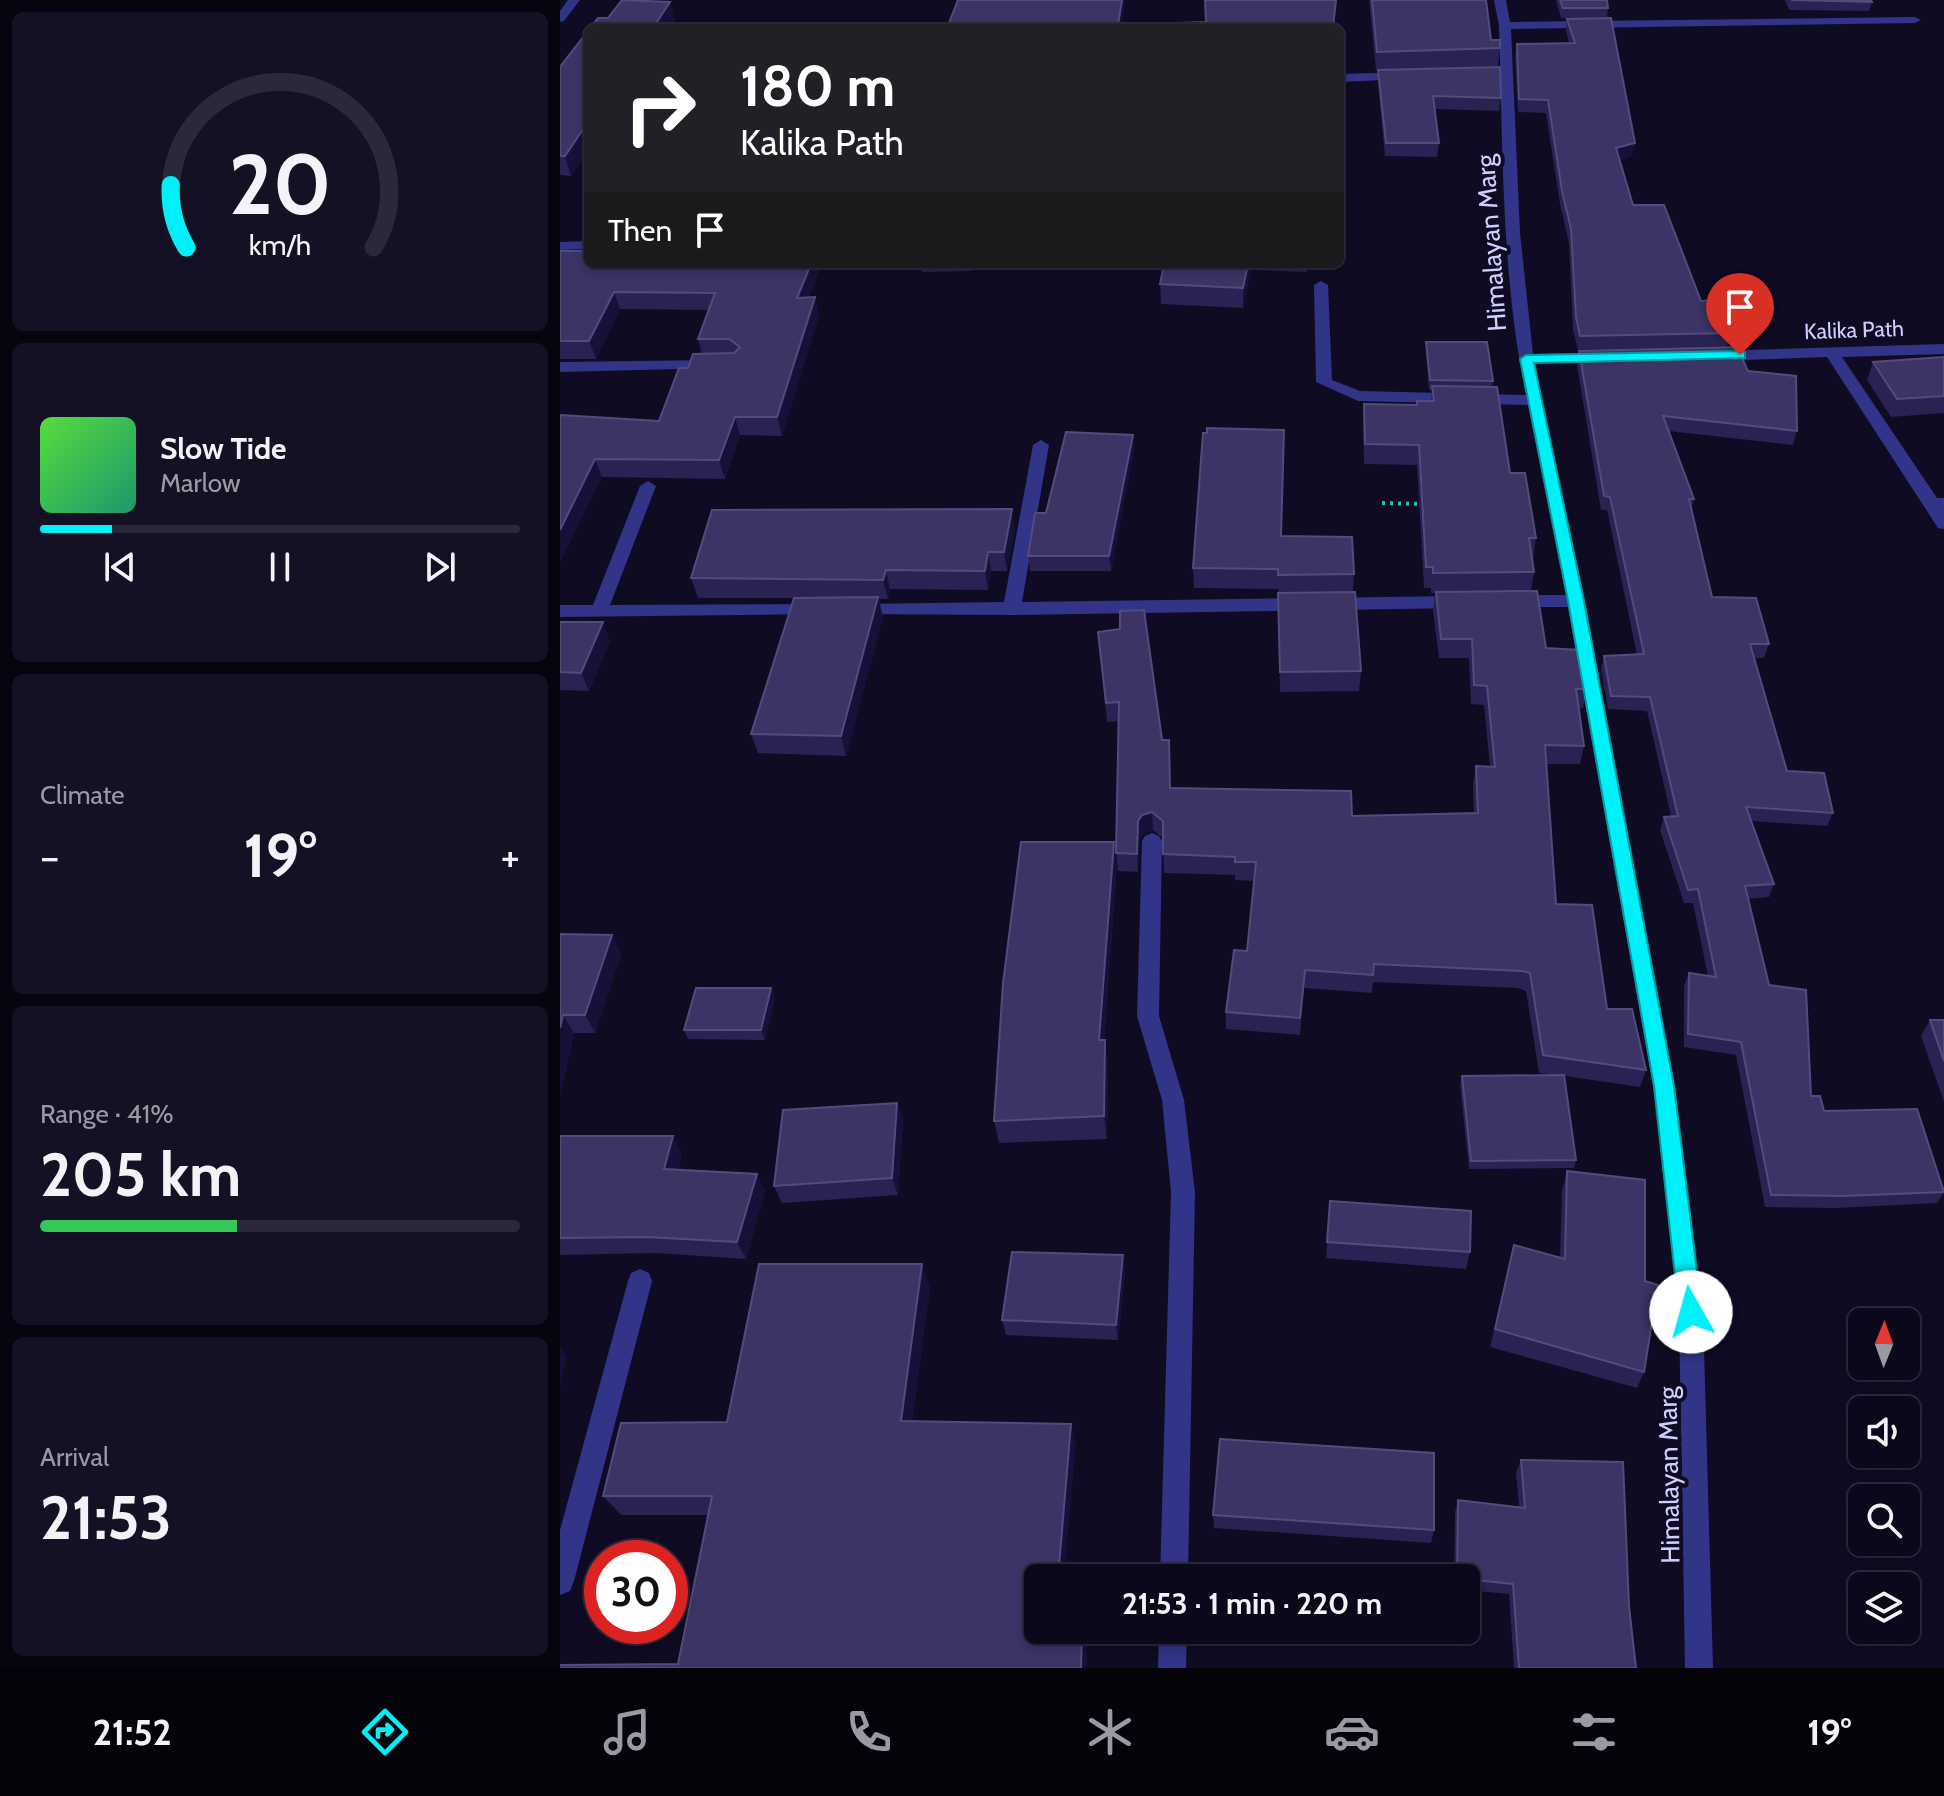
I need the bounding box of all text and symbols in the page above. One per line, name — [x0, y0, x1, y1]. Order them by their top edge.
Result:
text: 180 m — [740, 52, 895, 120]
icon: right — [608, 56, 712, 160]
text: Kalika Path — [740, 120, 904, 164]
text: 20 — [229, 133, 331, 234]
street label: Himalayan Marg — [1469, 152, 1513, 333]
icon: arrive — [688, 208, 732, 252]
text: Then — [608, 212, 672, 249]
text: km/h — [249, 227, 311, 262]
pin — [1706, 273, 1774, 355]
icon: arrive — [1718, 285, 1762, 329]
street label: Kalika Path — [1804, 315, 1904, 345]
text: Slow Tide — [160, 430, 287, 467]
text: Marlow — [160, 467, 241, 499]
icon: previous — [98, 545, 142, 589]
icon: pause — [258, 545, 302, 589]
icon: next — [418, 545, 462, 589]
text: Climate — [40, 779, 125, 811]
text: 19° — [243, 819, 317, 892]
text: − — [40, 830, 59, 883]
text: + — [501, 830, 520, 883]
text: Range · 41% — [40, 1098, 174, 1130]
text: 205 km — [40, 1138, 241, 1211]
position arrow — [1649, 1270, 1733, 1354]
north arrow — [1848, 1308, 1920, 1380]
map controls — [1848, 1308, 1920, 1644]
street label: Himalayan Marg — [1651, 1385, 1687, 1564]
button: sound — [1848, 1396, 1920, 1468]
text: Arrival — [40, 1441, 109, 1473]
text: 21:53 — [40, 1481, 172, 1554]
button: search — [1848, 1484, 1920, 1556]
speed limit sign: 30 — [584, 1540, 688, 1644]
button: layers — [1848, 1572, 1920, 1644]
text: 21:53 · 1 min · 220 m — [1122, 1585, 1382, 1622]
icon: directions — [357, 1704, 413, 1760]
icon: music — [599, 1704, 655, 1760]
icon: phone — [841, 1704, 897, 1760]
icon: climate — [1082, 1704, 1138, 1760]
icon: car — [1324, 1704, 1380, 1760]
icon: filters — [1566, 1704, 1622, 1760]
text: 21:52 — [93, 1710, 172, 1754]
text: 19° — [1807, 1710, 1851, 1754]

